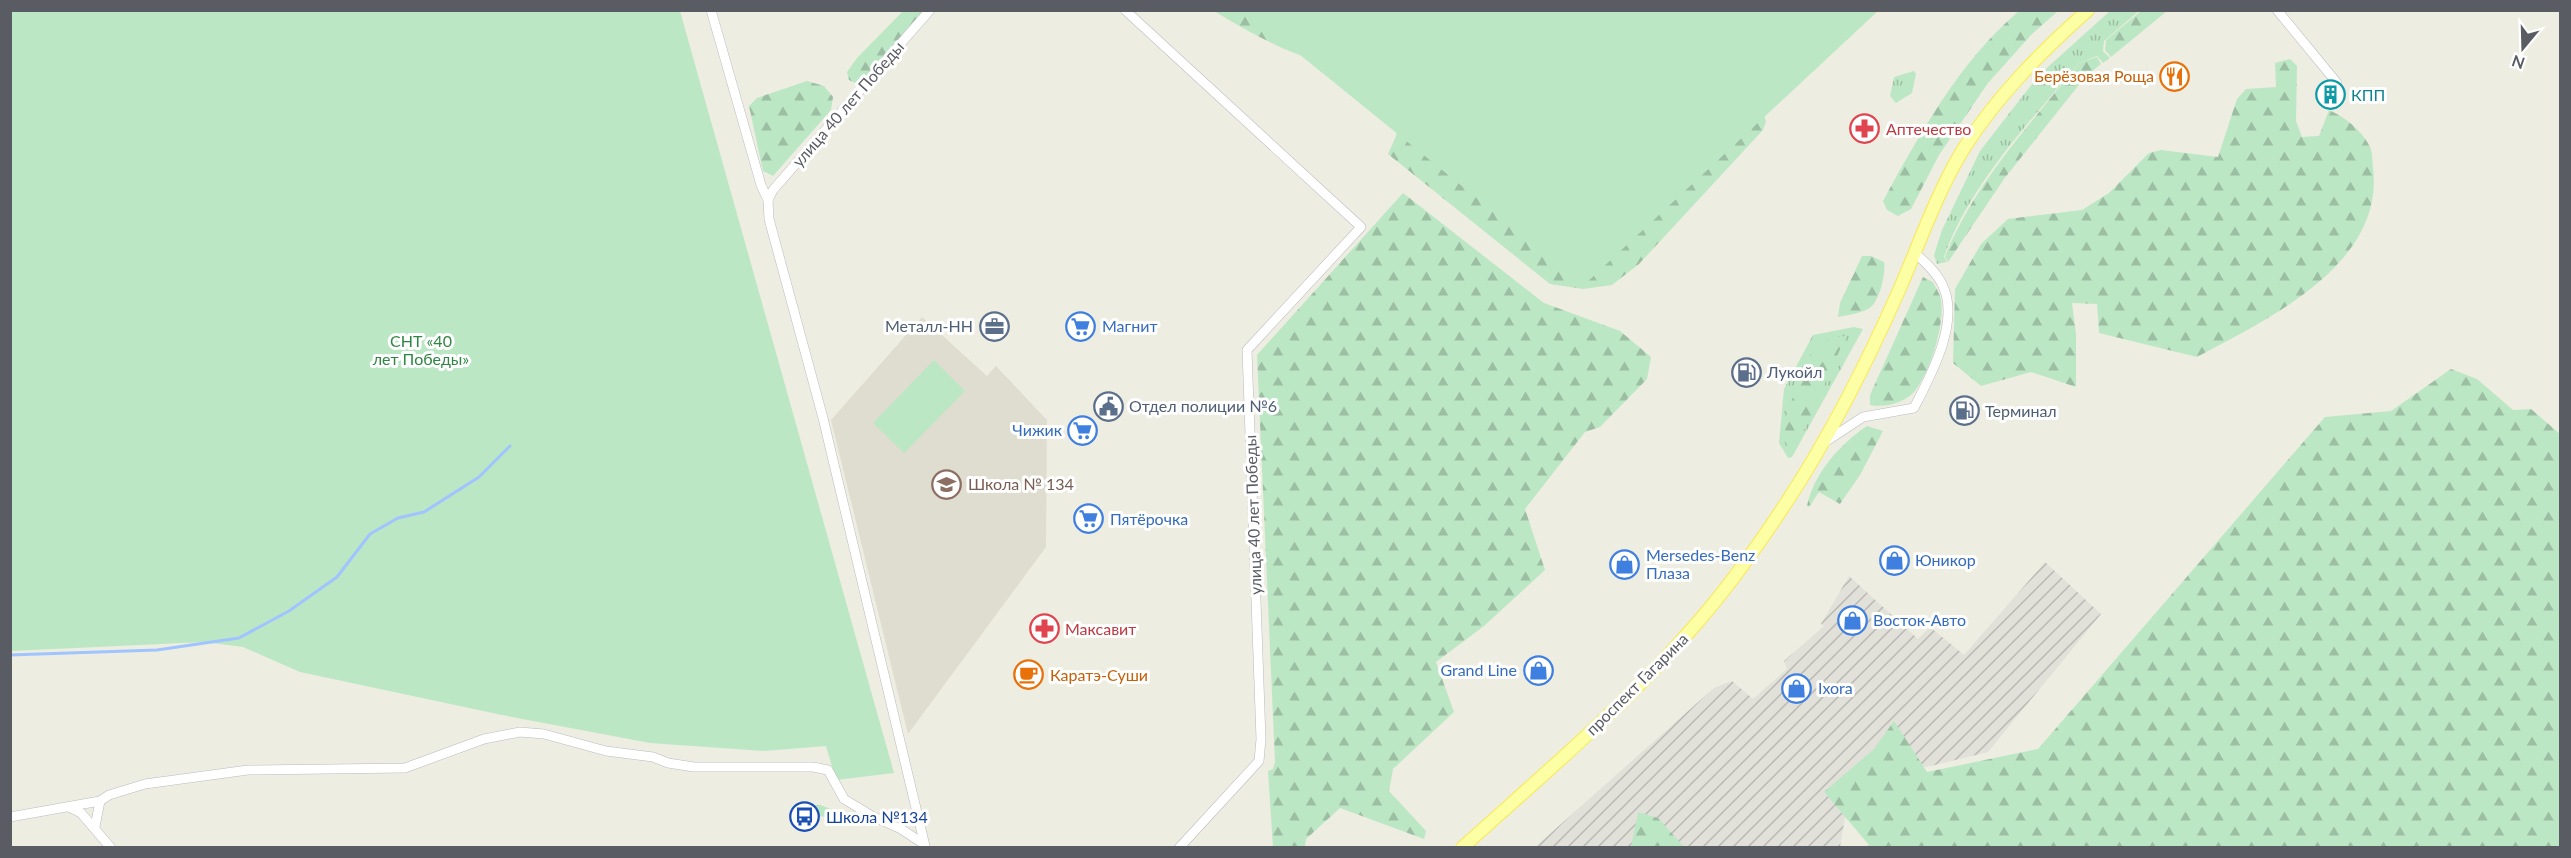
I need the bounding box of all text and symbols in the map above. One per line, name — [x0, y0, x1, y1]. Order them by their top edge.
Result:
north arrow — [2493, 18, 2553, 78]
street label: улица 40 лет Победы — [788, 37, 907, 170]
text: N — [2509, 52, 2527, 74]
restaurant icon: Берёзовая Роща — [2159, 60, 2191, 92]
place label: Берёзовая Роща — [2034, 66, 2154, 85]
building icon: КПП — [2314, 79, 2346, 111]
place label: КПП — [2351, 85, 2385, 104]
pharmacy icon: Аптечество — [1849, 113, 1881, 145]
place label: Аптечество — [1886, 119, 1971, 138]
office icon: Металл-НН — [978, 310, 1010, 342]
supermarket icon: Магнит — [1065, 310, 1097, 342]
place label: Металл-НН — [885, 316, 973, 335]
place label: Магнит — [1102, 316, 1158, 335]
park label: СНТ «40 лет Победы» — [373, 331, 469, 368]
fuel station icon: Лукойл — [1730, 356, 1762, 388]
place label: Лукойл — [1766, 362, 1822, 381]
public building icon: Отдел полиции №6 — [1092, 390, 1124, 422]
fuel station icon: Терминал — [1948, 395, 1980, 427]
place label: Отдел полиции №6 — [1129, 396, 1277, 415]
place label: Терминал — [1985, 401, 2057, 420]
supermarket icon: Чижик — [1067, 414, 1099, 446]
place label: Чижик — [1012, 420, 1063, 439]
street label: улица 40 лет Победы — [1240, 435, 1265, 595]
school or university icon: Школа № 134 — [931, 468, 963, 500]
place label: Школа № 134 — [968, 474, 1074, 493]
supermarket icon: Пятёрочка — [1073, 503, 1105, 535]
place label: Пятёрочка — [1110, 509, 1188, 528]
shop icon: Юникор — [1878, 544, 1910, 576]
place label: Mersedes-Benz Плаза — [1646, 545, 1755, 582]
shop icon: Mersedes-Benz Плаза — [1609, 548, 1641, 580]
place label: Юникор — [1915, 550, 1976, 569]
shop icon: Восток-Авто — [1836, 604, 1868, 636]
place label: Восток-Авто — [1873, 610, 1966, 629]
pharmacy icon: Максавит — [1028, 613, 1060, 645]
place label: Максавит — [1065, 619, 1136, 638]
street label: проспект Гагарина — [1582, 629, 1692, 739]
shop icon: Grand Line — [1522, 654, 1554, 686]
cafe icon: Каратэ-Суши — [1013, 659, 1045, 691]
place label: Grand Line — [1440, 660, 1517, 679]
place label: Каратэ-Суши — [1050, 665, 1148, 684]
shop icon: Ixora — [1781, 672, 1813, 704]
place label: Ixora — [1818, 678, 1853, 697]
bus stop icon: Школа №134 — [789, 801, 821, 833]
place label: Школа №134 — [826, 807, 928, 826]

